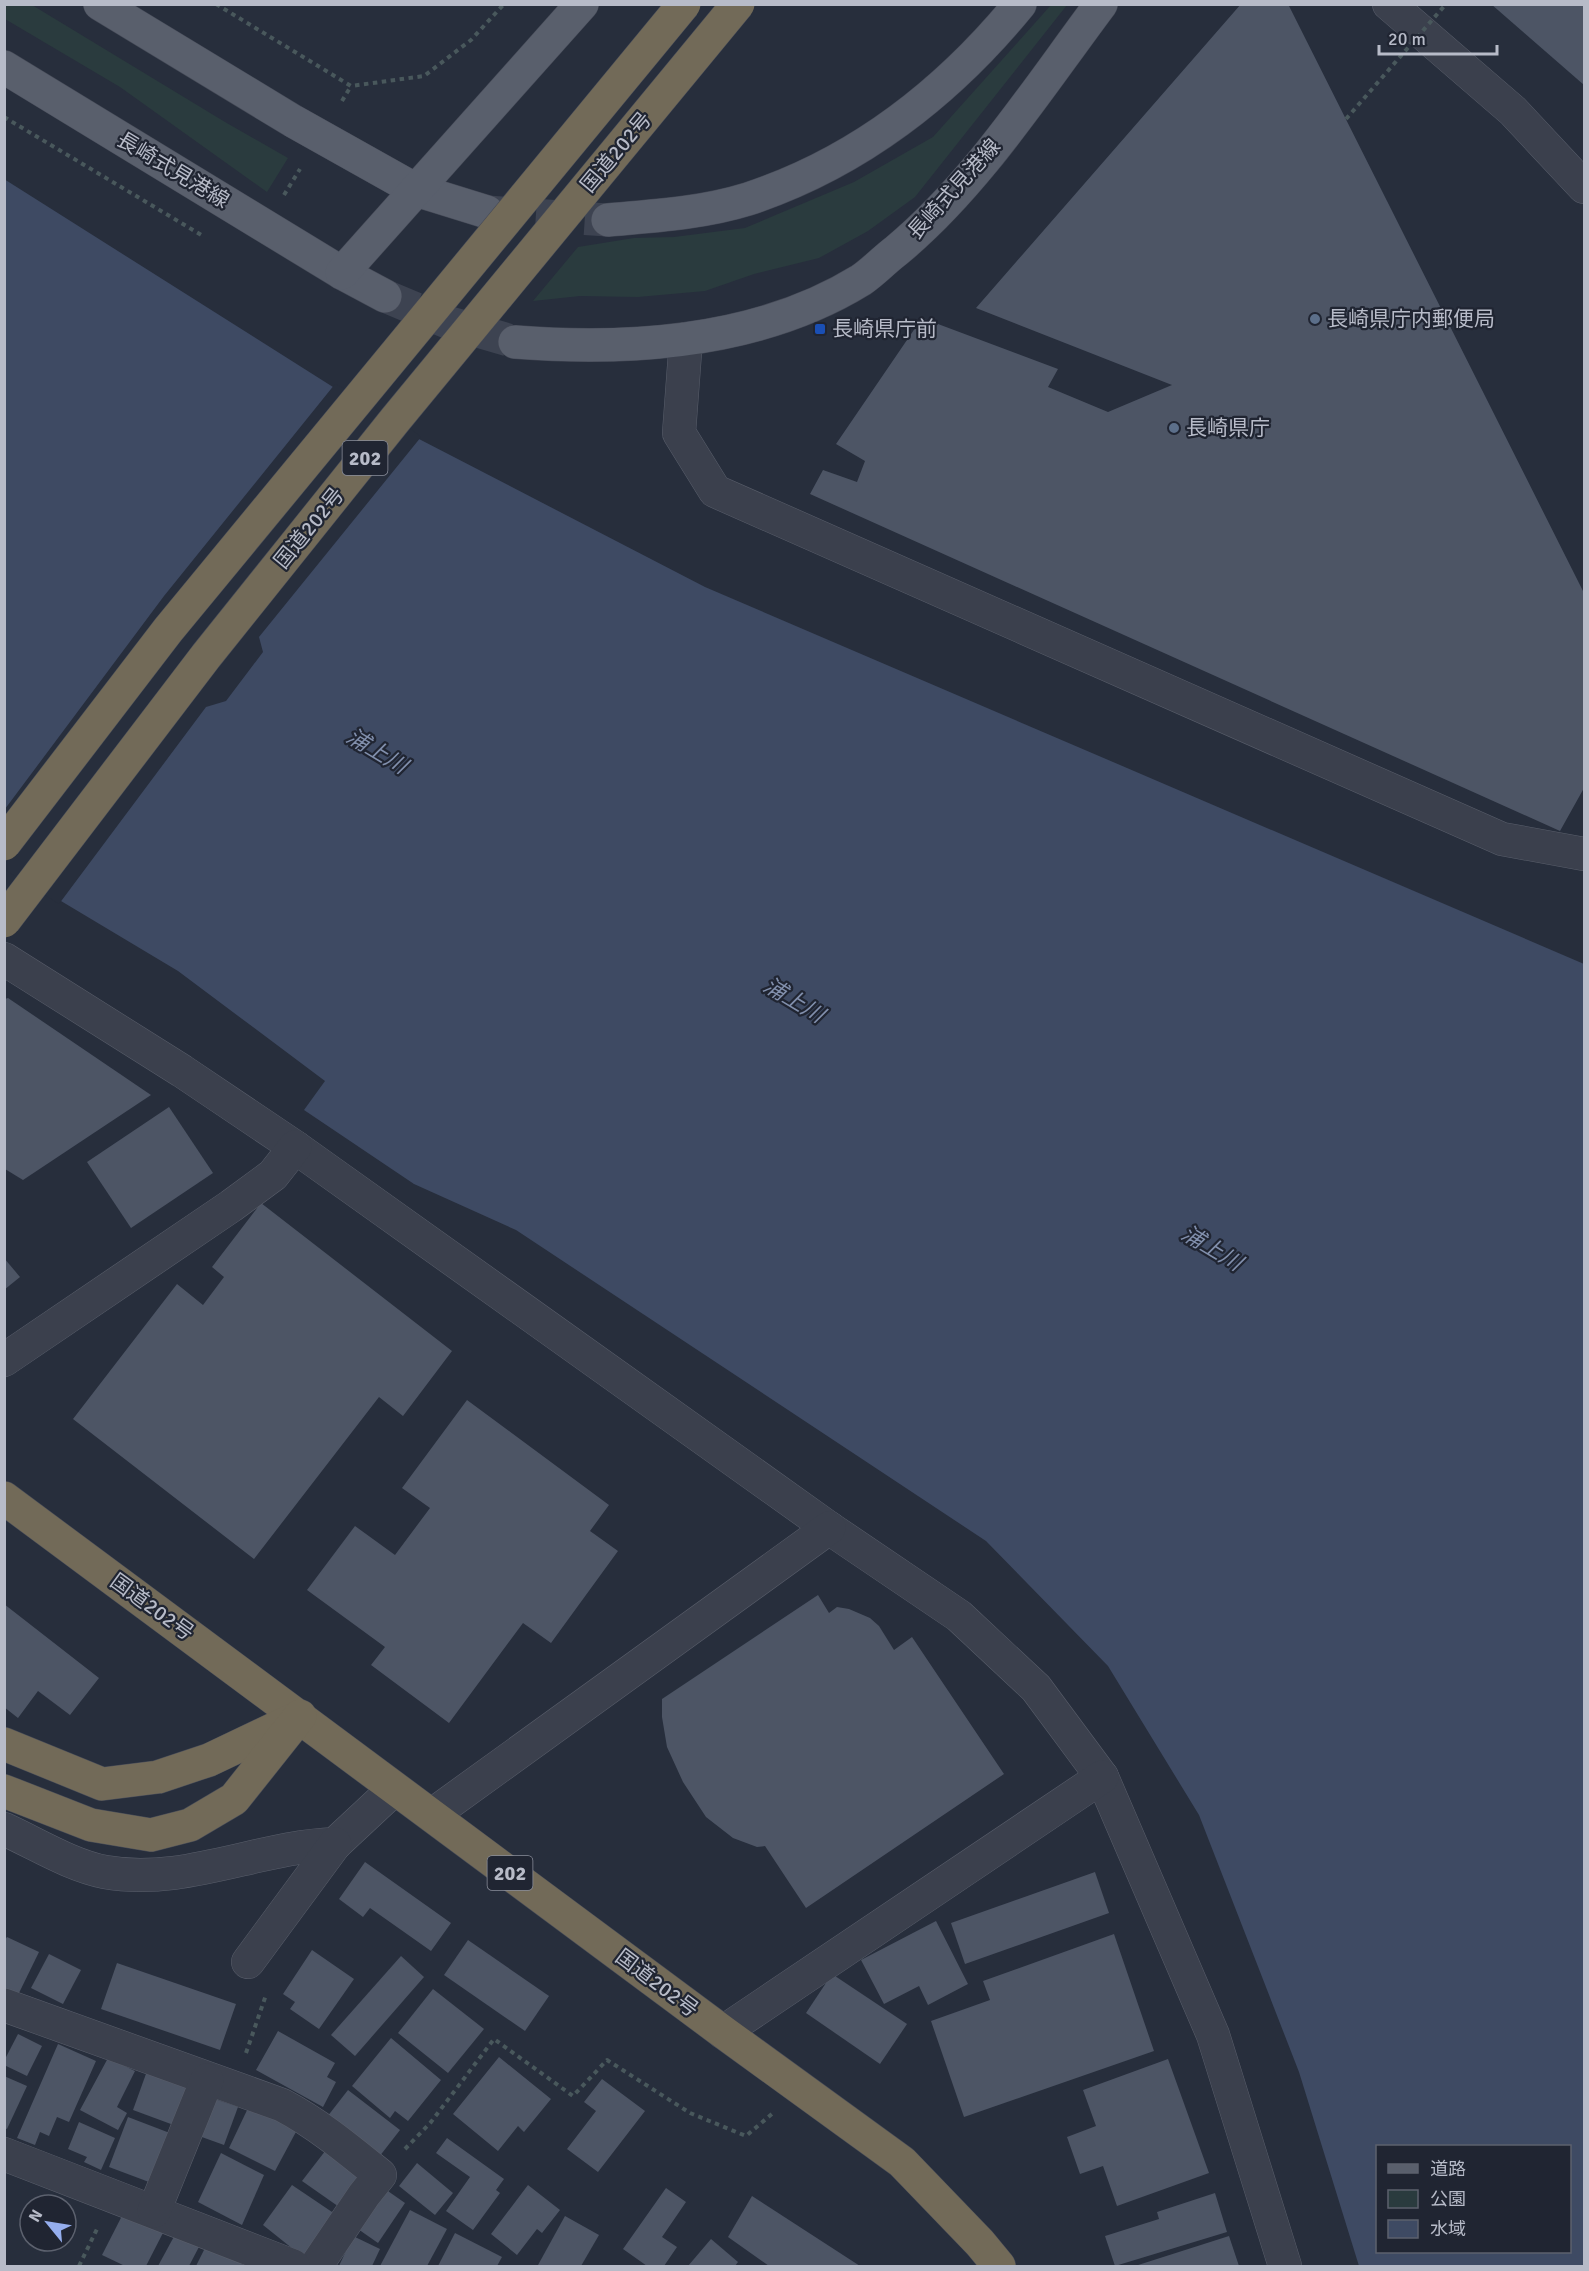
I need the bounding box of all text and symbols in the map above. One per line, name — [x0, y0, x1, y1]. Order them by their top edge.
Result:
scale bar — [1379, 18, 1498, 56]
text: 20 m — [1388, 28, 1426, 50]
street label: 国道202号 — [575, 106, 657, 198]
street label: 長崎式見港線 — [112, 126, 234, 214]
street label: 長崎式見港線 — [902, 133, 1006, 245]
place label: 長崎県庁内郵便局 — [1327, 306, 1495, 332]
marker: 長崎県庁内郵便局 — [1308, 312, 1322, 326]
place label: 長崎県庁前 — [832, 316, 937, 342]
marker: 長崎県庁前 — [813, 322, 827, 336]
place label: 長崎県庁 — [1186, 415, 1270, 441]
marker: 長崎県庁 — [1167, 421, 1181, 435]
road number: 202 — [342, 441, 388, 475]
street label: 国道202号 — [268, 482, 350, 574]
water label: 浦上川 — [342, 722, 414, 781]
water label: 浦上川 — [759, 971, 831, 1030]
water label: 浦上川 — [1177, 1219, 1249, 1278]
street label: 国道202号 — [105, 1568, 199, 1646]
road number: 202 — [488, 1856, 532, 1890]
street label: 国道202号 — [610, 1943, 704, 2023]
legend — [1376, 2145, 1571, 2253]
text: 道路 — [1430, 2158, 1466, 2180]
text: 公園 — [1430, 2188, 1466, 2210]
north arrow — [18, 2193, 78, 2253]
text: N — [24, 2206, 47, 2226]
text: 水域 — [1430, 2218, 1466, 2240]

